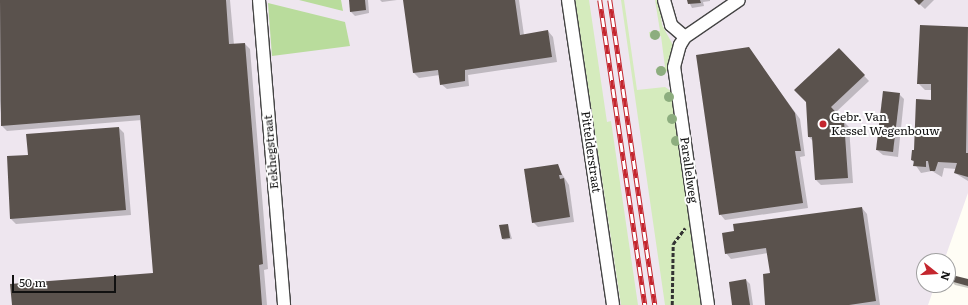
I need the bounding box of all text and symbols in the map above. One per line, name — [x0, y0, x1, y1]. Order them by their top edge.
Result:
street label: Pittelderstraat — [578, 110, 604, 194]
place label: Gebr. Van Kessel Wegenbouw — [831, 110, 939, 138]
street label: Eekhegstraat — [261, 114, 281, 190]
marker: Gebr. Van Kessel Wegenbouw — [818, 119, 828, 129]
street label: Parallelweg — [677, 136, 701, 204]
north arrow — [916, 253, 956, 293]
scale bar — [14, 267, 118, 293]
text: N — [938, 269, 956, 283]
text: 50 m — [19, 273, 46, 291]

